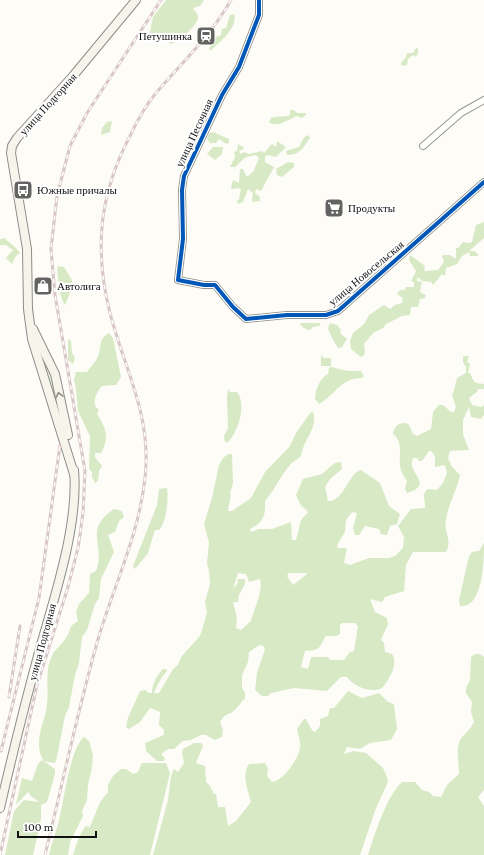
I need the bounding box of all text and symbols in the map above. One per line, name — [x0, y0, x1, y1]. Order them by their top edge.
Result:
station icon: Петушинка — [195, 25, 217, 47]
place label: Петушинка — [139, 30, 192, 42]
street label: улица Подгорная — [17, 71, 79, 137]
street label: улица Песочная — [173, 97, 215, 169]
bus stop icon: Южные причалы — [12, 179, 34, 201]
place label: Южные причалы — [37, 184, 118, 196]
supermarket icon: Продукты — [323, 197, 345, 219]
place label: Продукты — [348, 202, 396, 214]
street label: улица Новосельская — [326, 238, 406, 308]
shop icon: Автолига — [32, 275, 54, 297]
place label: Автолига — [57, 280, 101, 292]
one-way arrow — [56, 392, 64, 398]
street label: улица Подгорная — [26, 602, 58, 682]
scale bar — [18, 813, 96, 839]
text: 100 m — [24, 820, 54, 834]

